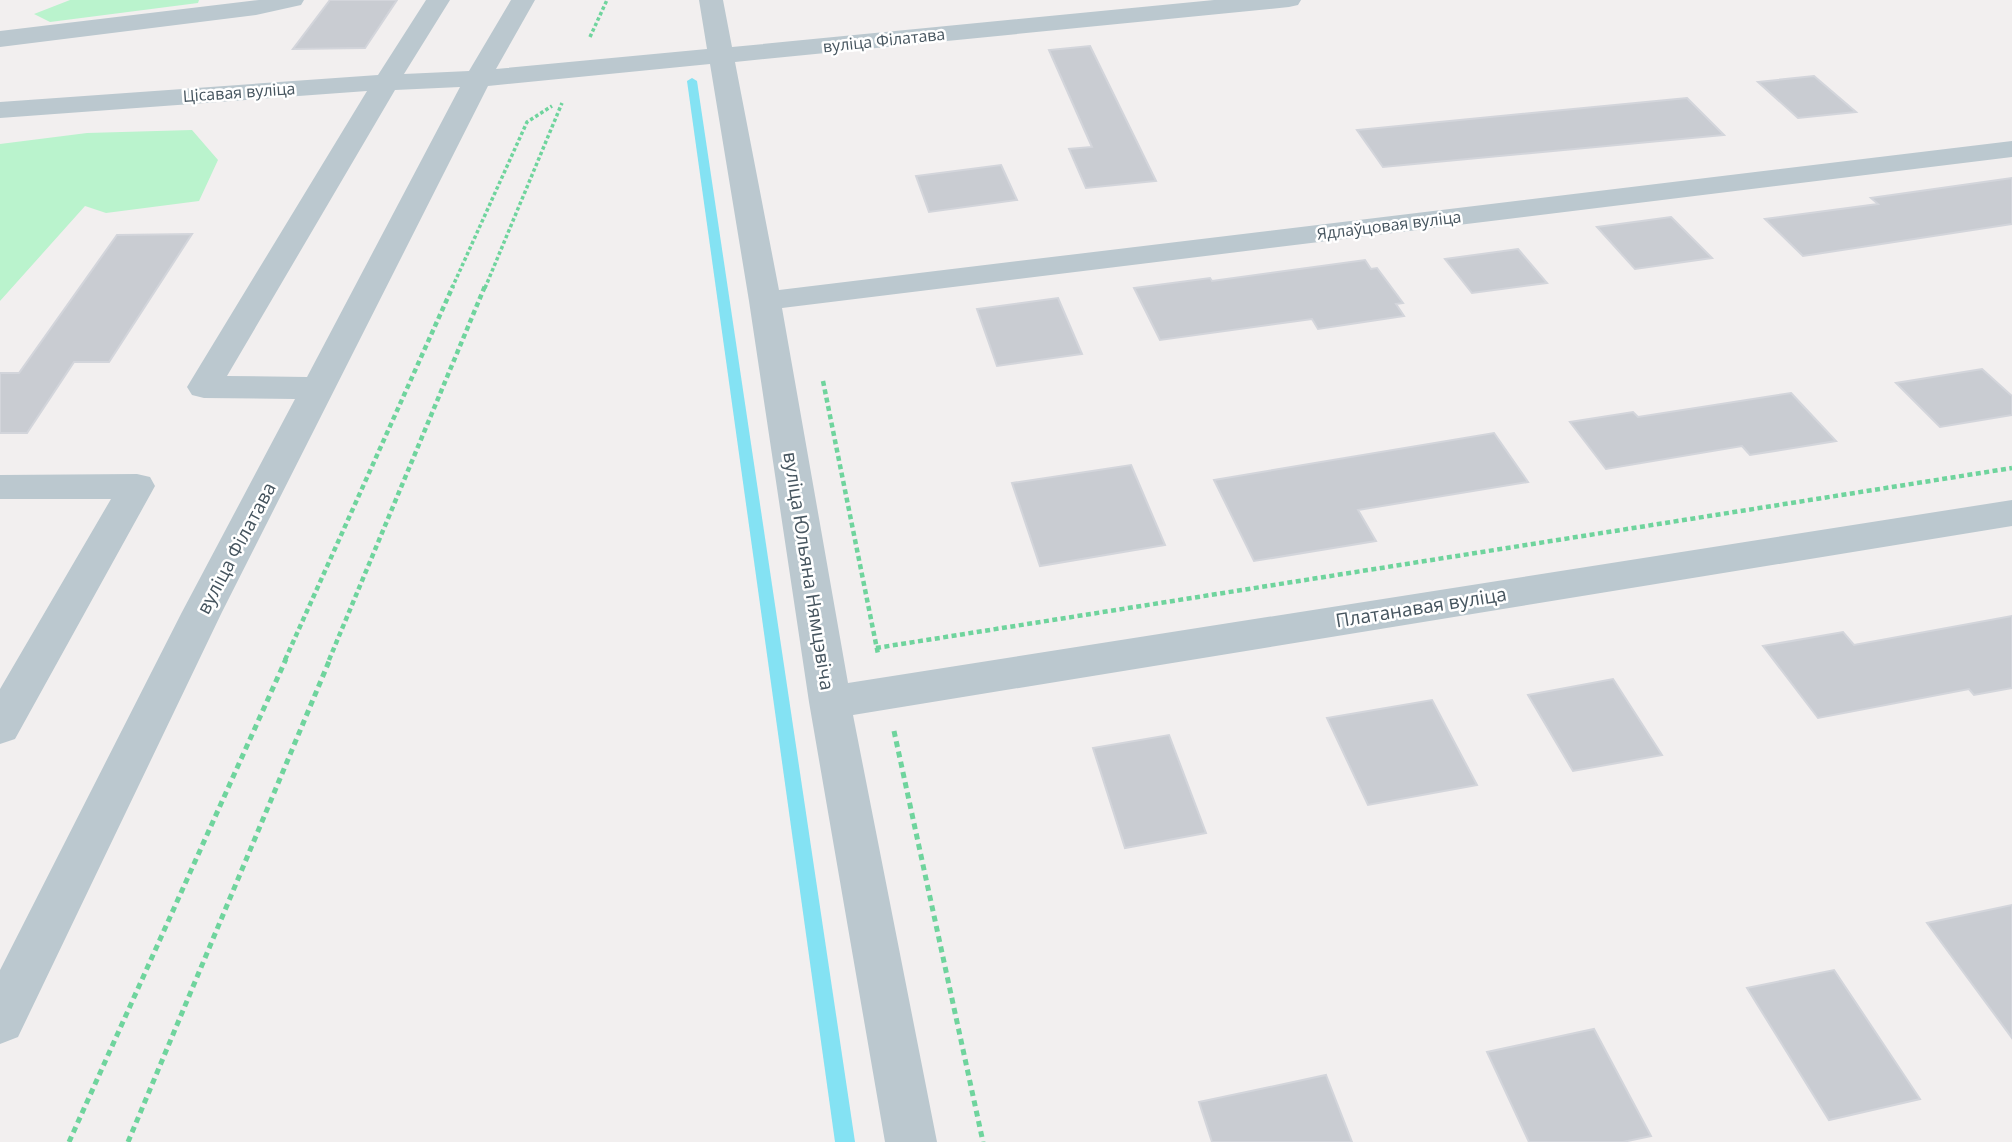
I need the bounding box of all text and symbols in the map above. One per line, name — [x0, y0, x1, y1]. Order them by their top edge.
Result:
street label: вуліца Філатава — [822, 23, 946, 57]
street label: Цісавая вуліца — [182, 77, 296, 107]
street label: Ядлаўцовая вуліца — [1315, 205, 1463, 245]
street label: вуліца Юльяна Нямцэвіча — [777, 450, 841, 692]
street label: вуліца Філатава — [190, 478, 282, 618]
street label: Платанавая вуліца — [1334, 581, 1508, 633]

